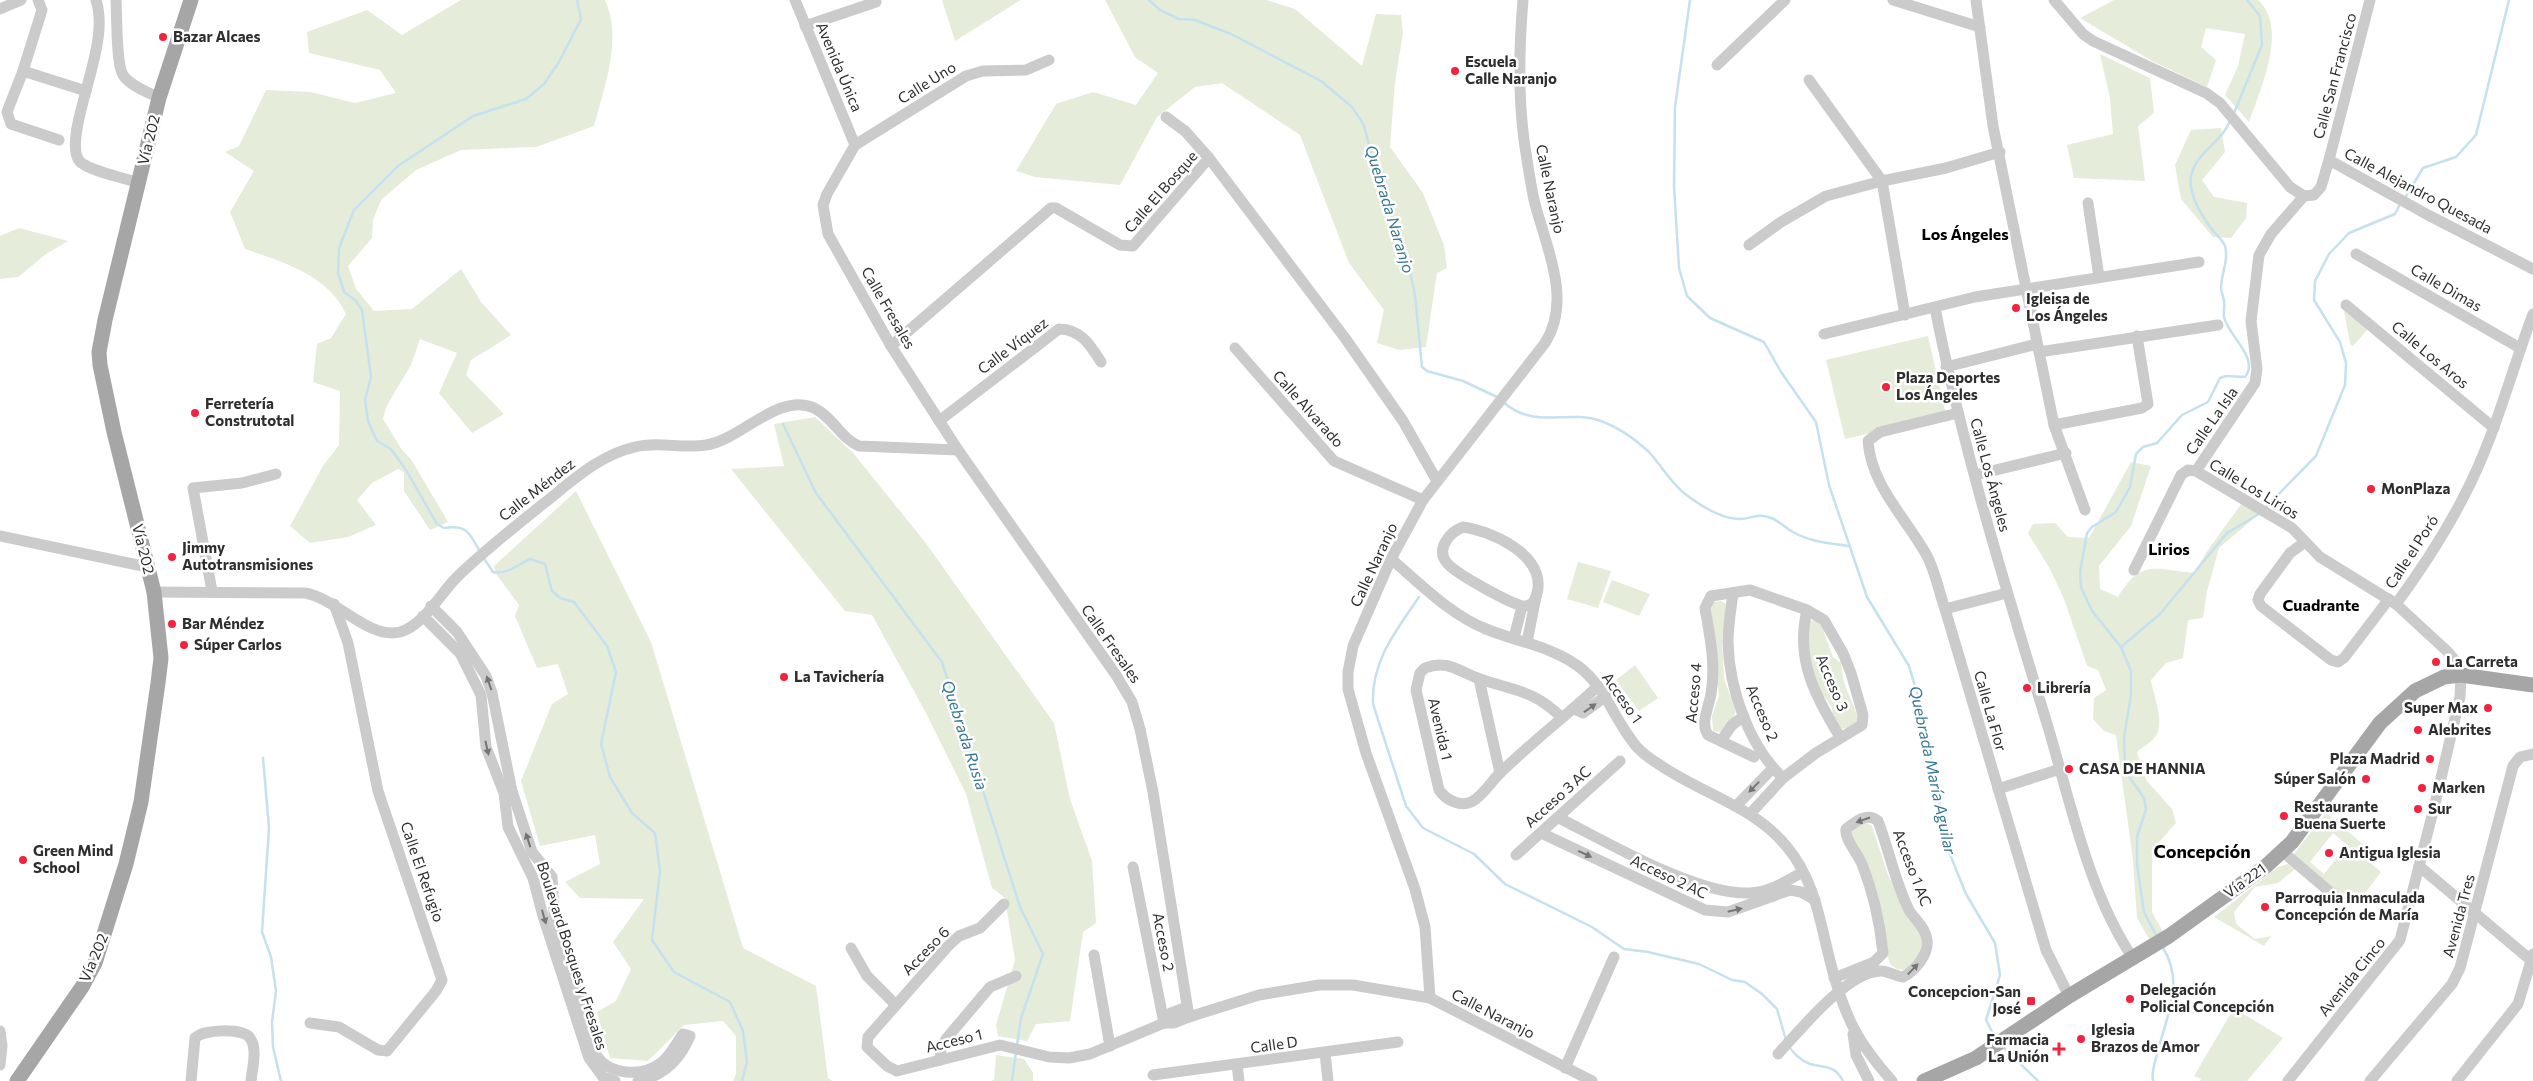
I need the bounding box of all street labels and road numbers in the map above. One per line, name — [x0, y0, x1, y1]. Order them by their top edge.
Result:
street label: Calle San Francisco — [2309, 11, 2360, 141]
street label: Avenida Única — [813, 19, 868, 114]
street label: Calle Uno — [894, 57, 959, 107]
street label: Vía 202 — [133, 113, 163, 167]
street label: Calle Naranjo — [1533, 143, 1569, 235]
street label: Calle Alejandro Quesada — [2341, 143, 2495, 237]
street label: Calle El Bosque — [1120, 147, 1201, 236]
street label: Calle Dimas — [2408, 260, 2485, 315]
street label: Calle Fresales — [858, 263, 920, 352]
street label: Calle Víquez — [974, 313, 1051, 377]
street label: Calle Los Aros — [2388, 317, 2473, 392]
street label: Calle Alvarado — [1269, 366, 1348, 451]
street label: Calle La Isla — [2181, 383, 2241, 458]
street label: Calle Los Ángeles — [1967, 416, 2016, 534]
street label: Calle Méndez — [495, 454, 578, 524]
street label: Calle Los Lirios — [2206, 454, 2303, 522]
street label: Calle el Poró — [2381, 511, 2442, 592]
street label: Calle Naranjo — [1346, 520, 1400, 610]
street label: Vía 202 — [129, 522, 159, 576]
street label: Calle Fresales — [1078, 601, 1146, 686]
street label: Acceso 3 — [1813, 651, 1853, 714]
street label: Acceso 4 — [1681, 662, 1705, 724]
street label: Calle La Flor — [1971, 668, 2011, 753]
street label: Acceso 1 — [1599, 669, 1647, 726]
street label: Acceso 2 — [1743, 682, 1783, 744]
street label: Avenida 1 — [1425, 696, 1457, 762]
street label: Acceso 3 AC — [1520, 762, 1594, 831]
street label: Calle El Refugio — [397, 819, 449, 924]
street label: Acceso 1 AC — [1890, 827, 1936, 909]
street label: Acceso 2 AC — [1628, 850, 1711, 902]
street label: Boulevard Bosques y Fresales — [534, 859, 612, 1052]
street label: Vía 221 — [2220, 859, 2269, 902]
street label: Avenida Tres — [2438, 872, 2478, 959]
street label: Acceso 2 — [1149, 911, 1179, 973]
street label: Acceso 6 — [898, 922, 953, 978]
street label: Vía 202 — [75, 931, 111, 985]
street label: Avenida Cinco — [2314, 933, 2388, 1019]
street label: Calle Naranjo — [1449, 984, 1538, 1042]
street label: Acceso 1 — [924, 1024, 984, 1056]
street label: Calle D — [1249, 1032, 1299, 1056]

